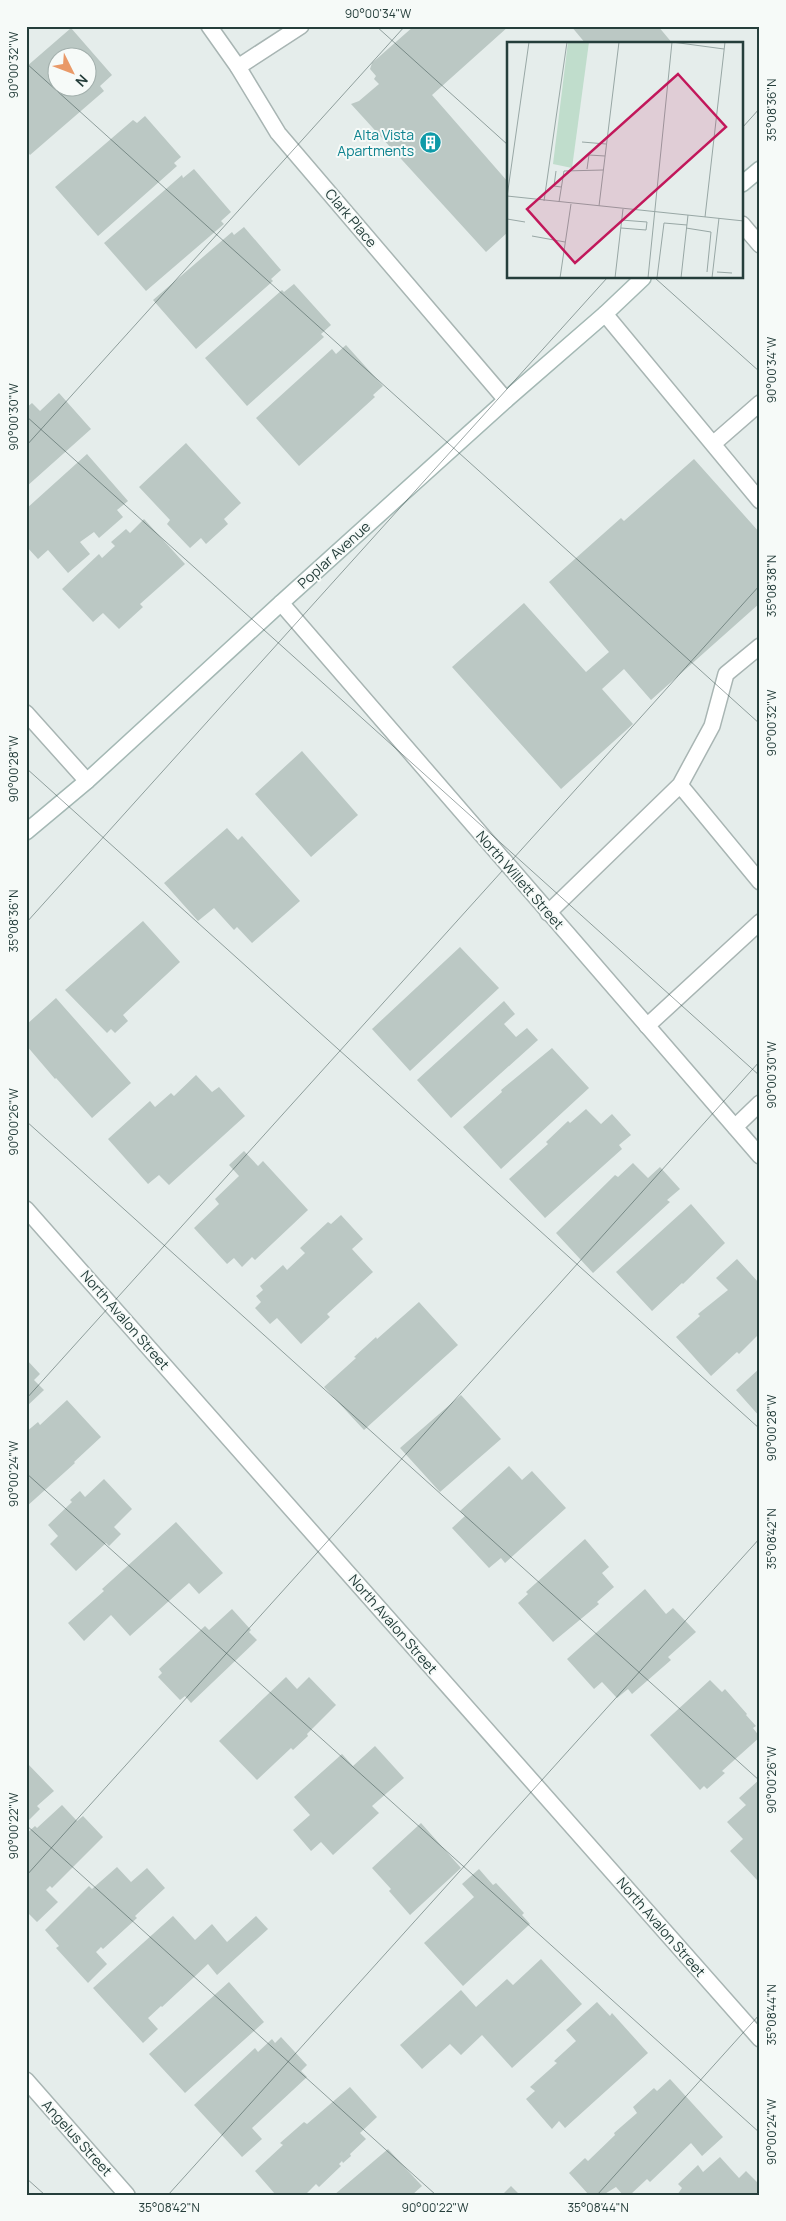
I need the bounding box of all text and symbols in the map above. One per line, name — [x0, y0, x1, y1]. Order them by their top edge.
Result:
text: 90°00'34"W — [345, 5, 412, 22]
text: 90°00'32"W — [5, 31, 22, 98]
inset map — [507, 42, 744, 279]
north arrow — [48, 48, 98, 98]
text: N — [72, 71, 92, 91]
text: 35°08'36"N — [763, 79, 780, 141]
place label: Alta Vista Apartments — [337, 125, 414, 160]
building icon: Alta Vista Apartments — [418, 131, 442, 155]
street label: Clark Place — [321, 184, 382, 251]
text: 90°00'34"W — [763, 336, 780, 403]
text: 90°00'30"W — [5, 383, 22, 451]
street label: Poplar Avenue — [293, 517, 374, 592]
text: 35°08'38"N — [763, 555, 780, 617]
text: 90°00'32"W — [763, 689, 780, 756]
text: 90°00'28"W — [5, 735, 22, 803]
street label: North Willett Street — [472, 826, 569, 933]
text: 35°08'36"N — [5, 890, 22, 952]
text: 90°00'30"W — [763, 1041, 780, 1109]
text: 90°00'26"W — [5, 1087, 22, 1156]
street label: North Avalon Street — [77, 1266, 174, 1374]
text: 90°00'28"W — [763, 1394, 780, 1462]
text: 90°00'24"W — [5, 1440, 22, 1507]
text: 35°08'42"N — [763, 1508, 780, 1570]
street label: North Avalon Street — [345, 1570, 442, 1678]
text: 90°00'26"W — [763, 1745, 780, 1814]
text: 90°00'22"W — [5, 1792, 22, 1859]
street label: North Avalon Street — [613, 1873, 710, 1981]
text: 35°08'44"N — [763, 1984, 780, 2046]
street label: Angelus Street — [38, 2095, 117, 2180]
text: 90°00'24"W — [763, 2098, 780, 2165]
text: 35°08'42"N — [138, 2199, 200, 2216]
text: 90°00'22"W — [402, 2199, 469, 2216]
text: 35°08'44"N — [567, 2199, 629, 2216]

